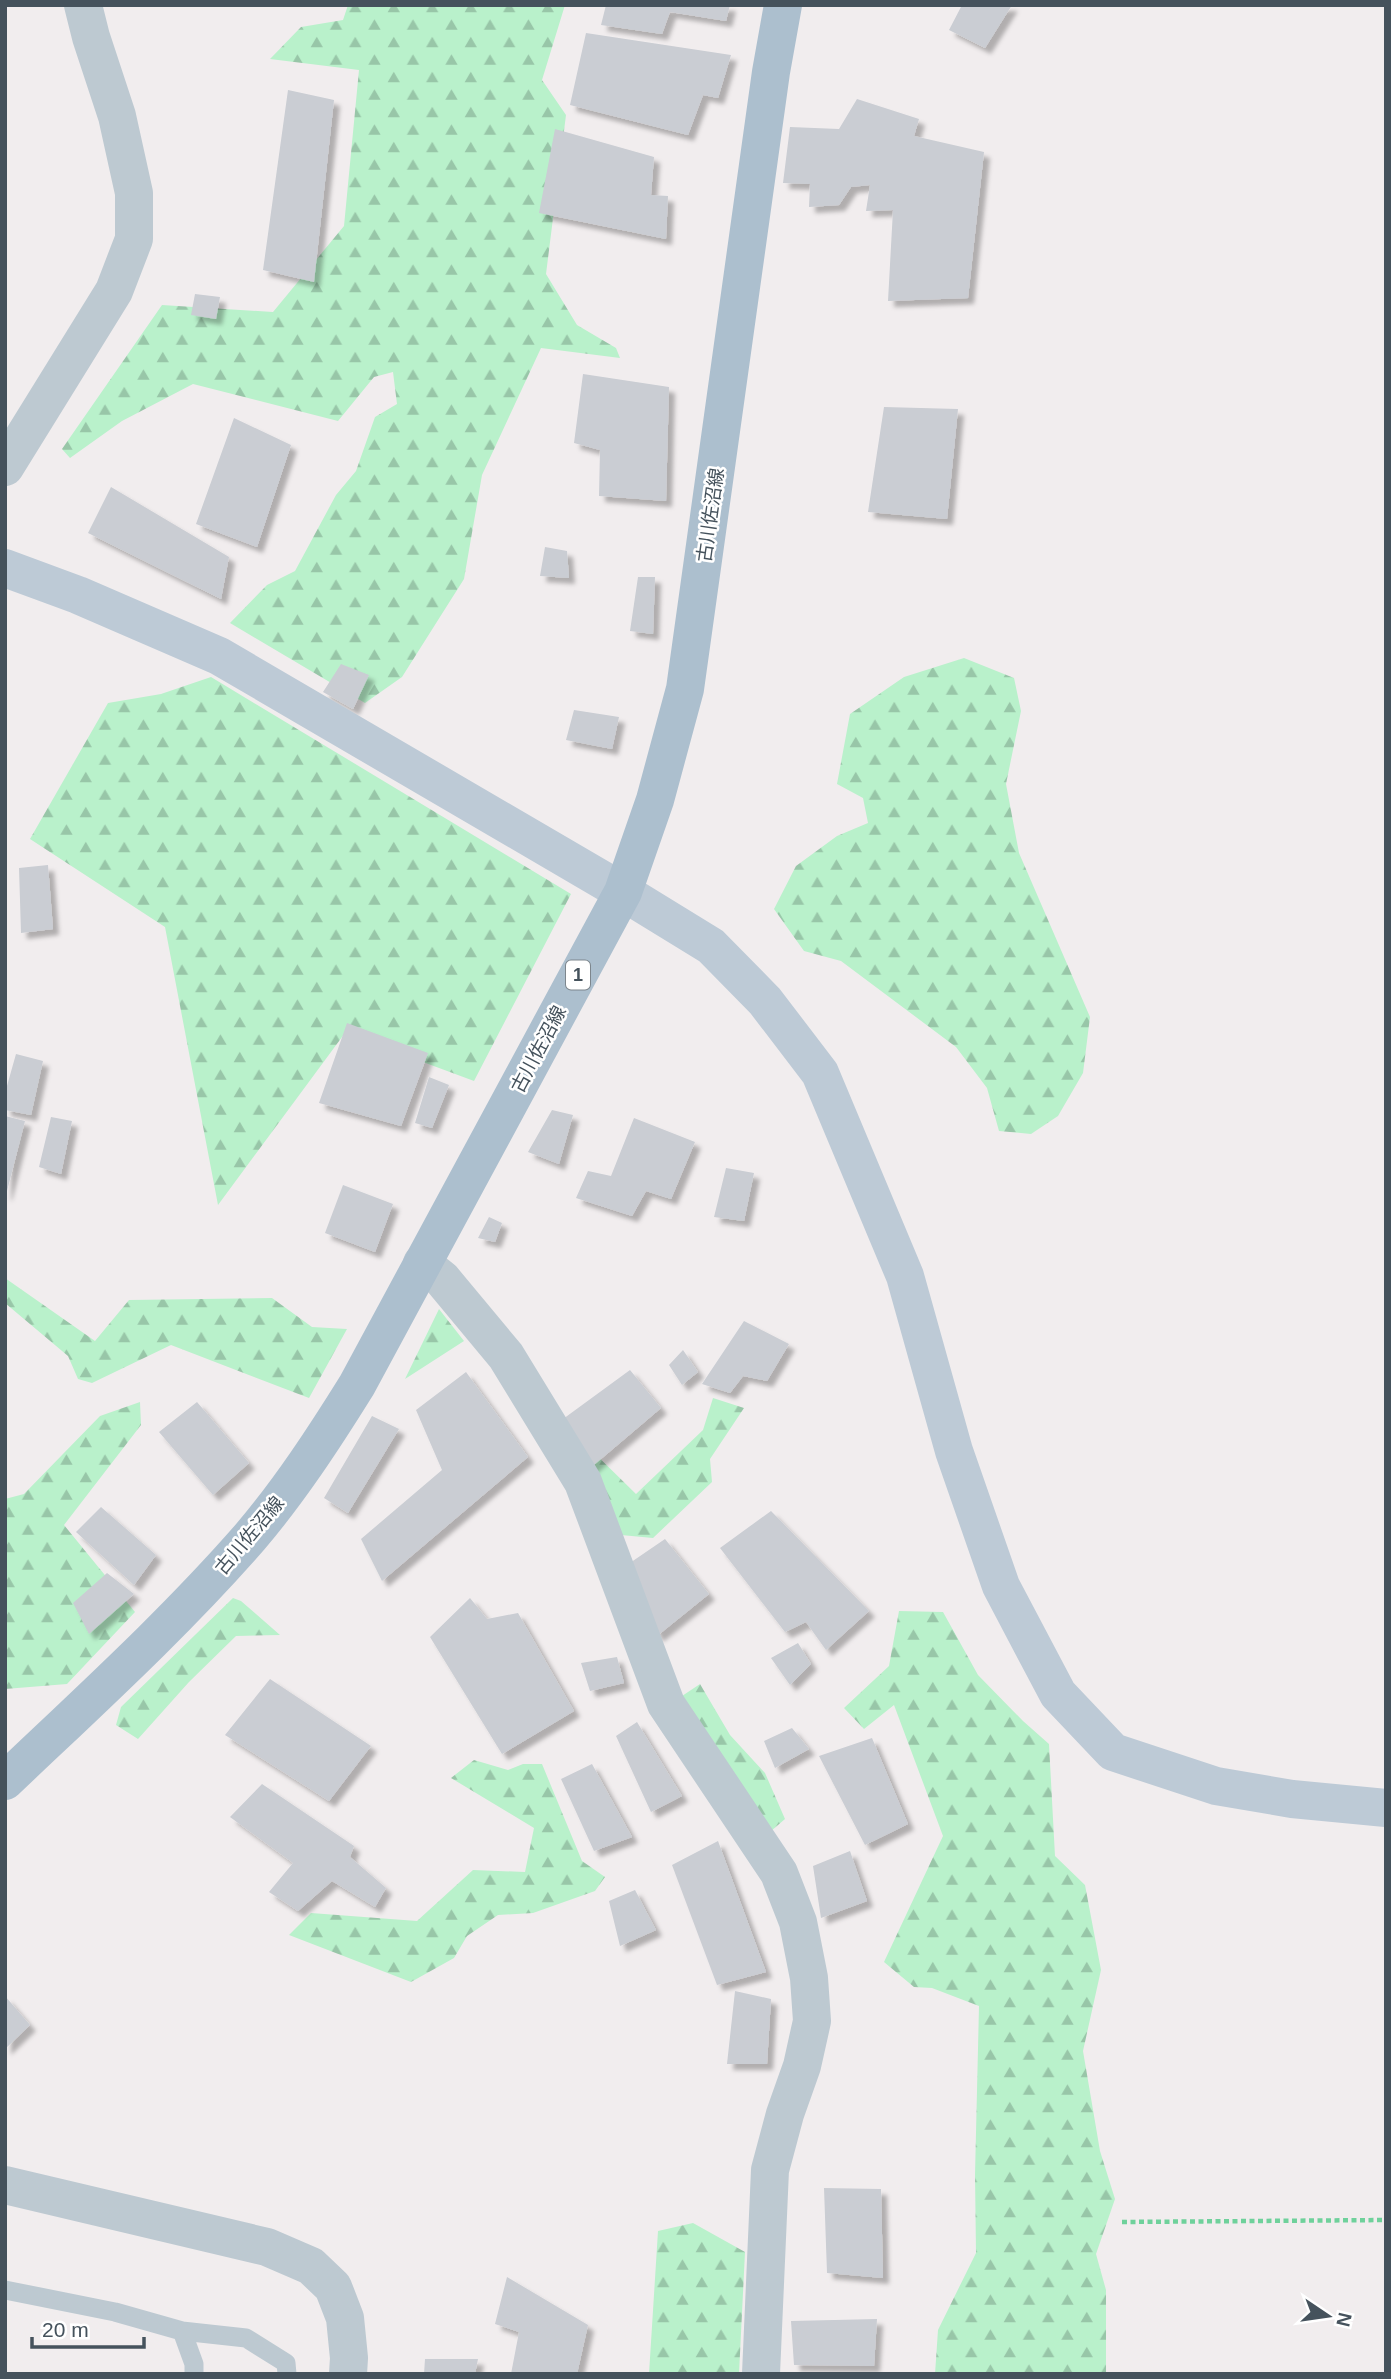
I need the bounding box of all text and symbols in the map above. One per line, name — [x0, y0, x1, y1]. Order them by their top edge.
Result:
street label: 古川佐沼線 — [693, 467, 728, 564]
road number: 1 — [566, 960, 590, 990]
street label: 古川佐沼線 — [507, 1002, 570, 1096]
street label: 古川佐沼線 — [211, 1492, 288, 1578]
north arrow — [1293, 2281, 1363, 2351]
scale bar — [32, 2306, 144, 2350]
text: N — [1332, 2311, 1356, 2329]
text: 20 m — [42, 2318, 89, 2341]

